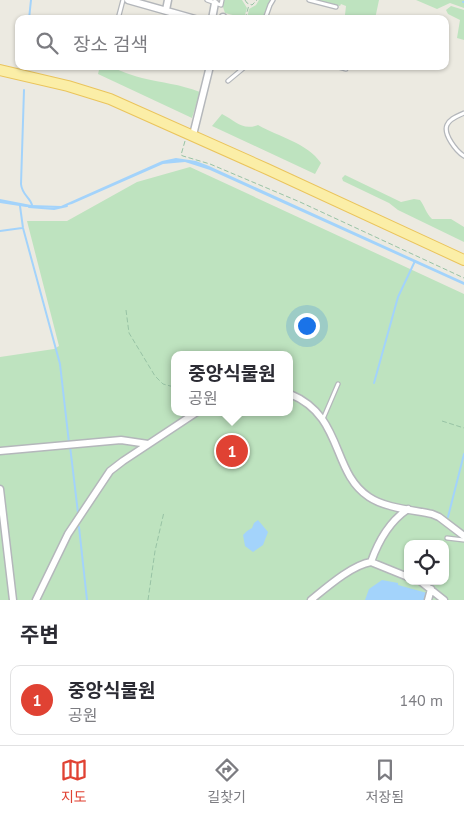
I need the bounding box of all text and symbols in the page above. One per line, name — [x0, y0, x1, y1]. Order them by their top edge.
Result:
search box — [15, 15, 449, 70]
icon: search — [33, 29, 61, 57]
text: 장소 검색 — [73, 32, 148, 56]
your location — [294, 313, 320, 339]
popup — [171, 351, 293, 416]
text: 중앙식물원 — [188, 361, 276, 385]
text: 공원 — [188, 388, 218, 408]
pin: 1 — [216, 432, 248, 470]
map controls — [404, 540, 449, 585]
button: locate — [404, 540, 449, 585]
text: 주변 — [20, 621, 59, 648]
text: 중앙식물원 — [68, 678, 155, 702]
text: 1 — [32, 690, 42, 710]
text: 140 m — [400, 690, 443, 710]
text: 공원 — [68, 705, 97, 725]
tab: 지도 — [60, 756, 88, 806]
tab: 길찾기 — [207, 756, 246, 806]
tab: 저장됨 — [366, 756, 404, 806]

